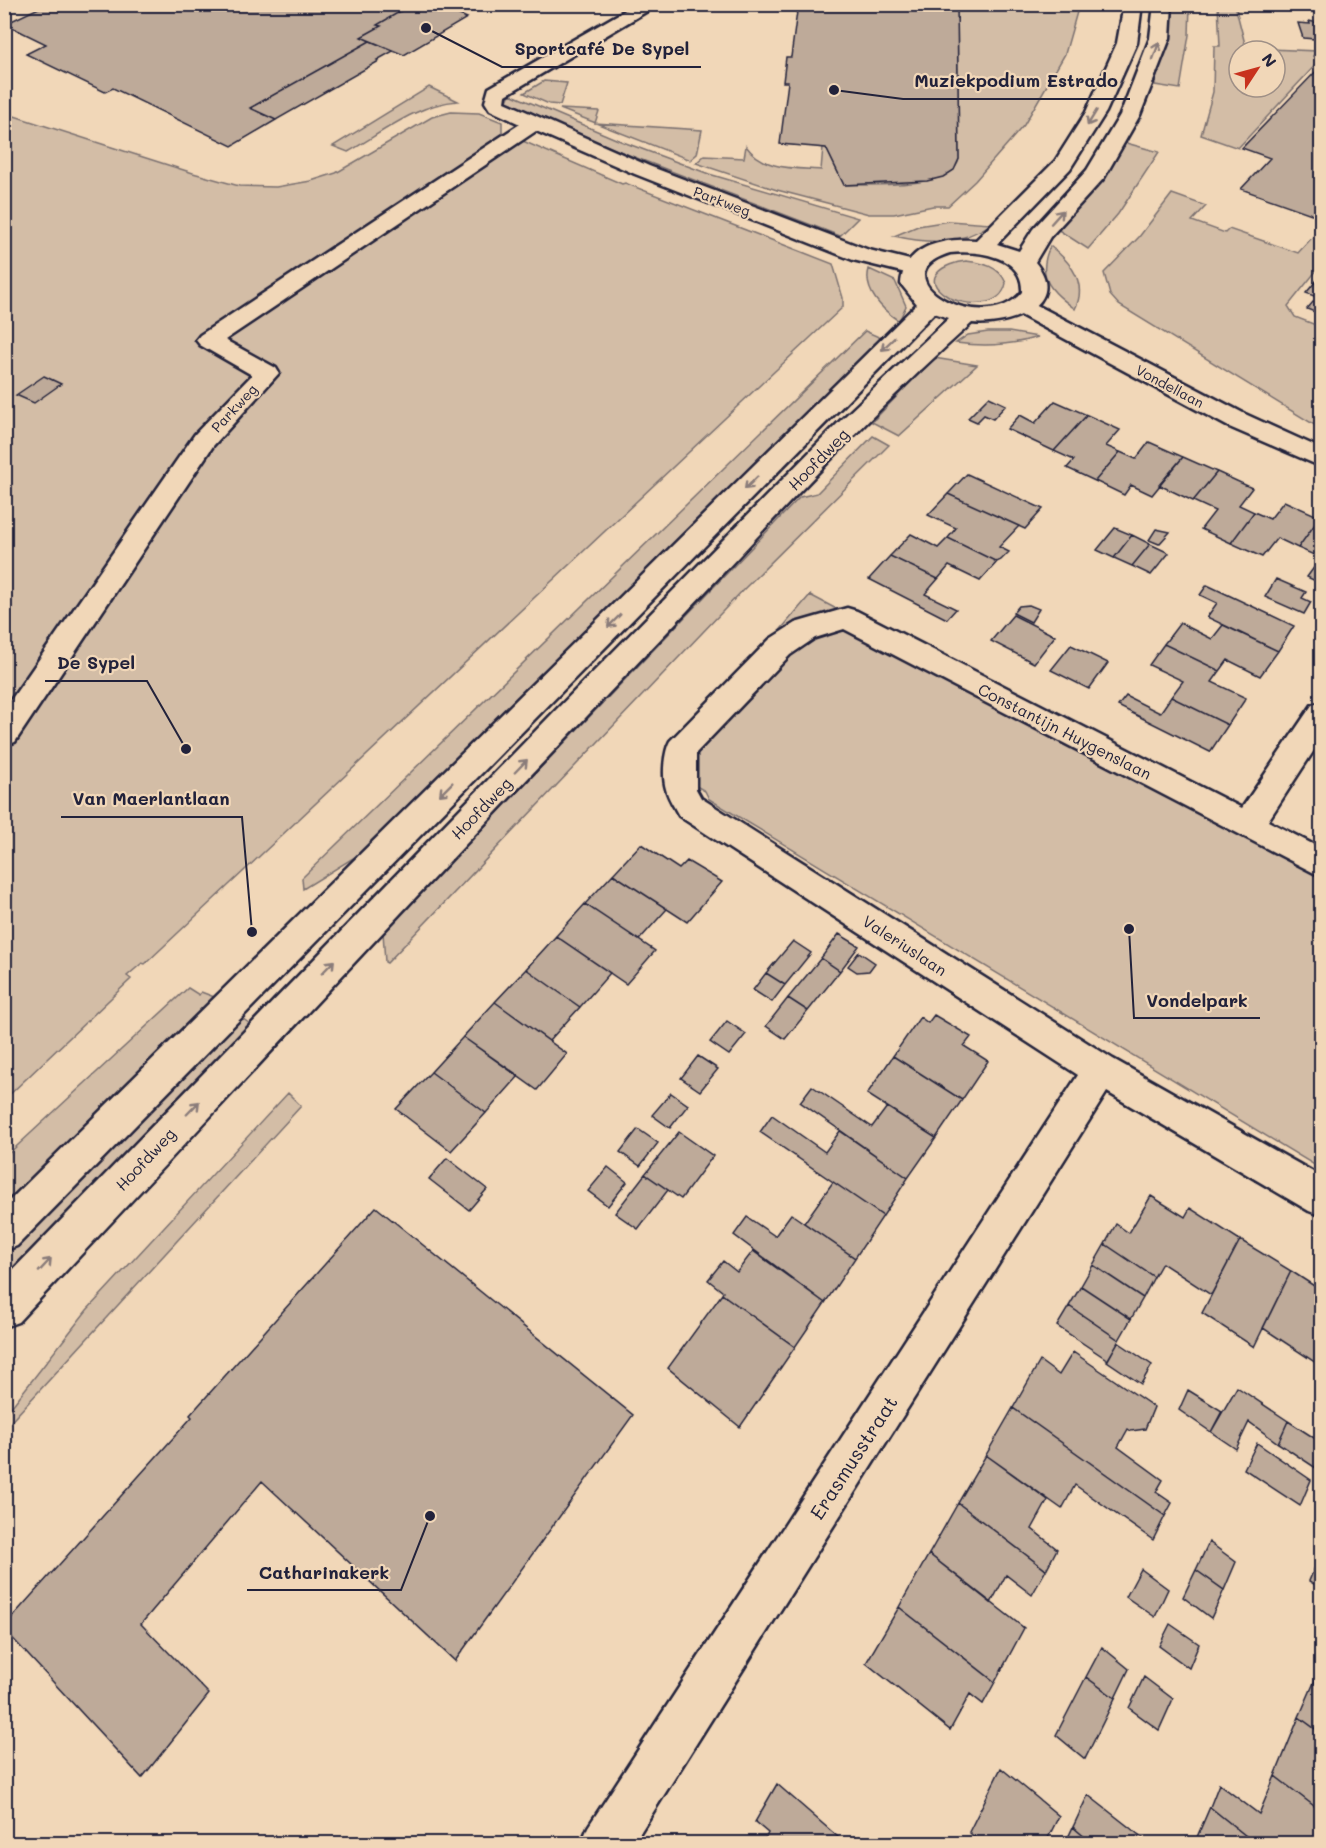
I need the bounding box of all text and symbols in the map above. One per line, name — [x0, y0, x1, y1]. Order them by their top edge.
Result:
callout: Sportcafé De Sypel — [502, 31, 701, 67]
text: Sportcafé De Sypel — [515, 36, 689, 60]
north arrow — [1227, 39, 1287, 99]
one-way arrow — [1151, 42, 1162, 60]
text: N — [1257, 49, 1282, 71]
callout: Muziekpodium Estrado — [903, 63, 1130, 99]
text: Muziekpodium Estrado — [914, 68, 1118, 92]
one-way arrow — [1086, 109, 1098, 126]
street label: Parkweg — [691, 181, 753, 221]
one-way arrow — [1050, 209, 1064, 224]
one-way arrow — [881, 337, 896, 351]
street label: Vondellaan — [1132, 360, 1208, 412]
street label: Parkweg — [207, 380, 261, 436]
street label: Hoofdweg — [783, 424, 853, 494]
one-way arrow — [744, 476, 759, 491]
one-way arrow — [606, 614, 621, 629]
callout: De Sypel — [45, 645, 147, 681]
text: De Sypel — [57, 650, 135, 674]
street label: Constantijn Huygenslaan — [975, 678, 1155, 784]
one-way arrow — [514, 758, 528, 773]
street label: Hoofdweg — [446, 773, 516, 843]
callout: Van Maerlantlaan — [61, 781, 242, 817]
one-way arrow — [439, 782, 454, 797]
text: Van Maerlantlaan — [72, 786, 230, 810]
street label: Valeriuslaan — [859, 910, 951, 980]
one-way arrow — [321, 960, 335, 975]
callout: Vondelpark — [1134, 982, 1260, 1018]
text: Vondelpark — [1146, 988, 1248, 1012]
one-way arrow — [186, 1101, 200, 1116]
street label: Hoofdweg — [111, 1123, 179, 1195]
one-way arrow — [37, 1258, 52, 1273]
street label: Erasmusstraat — [803, 1390, 903, 1524]
callout: Catharinakerk — [247, 1554, 401, 1590]
text: Catharinakerk — [259, 1560, 389, 1584]

